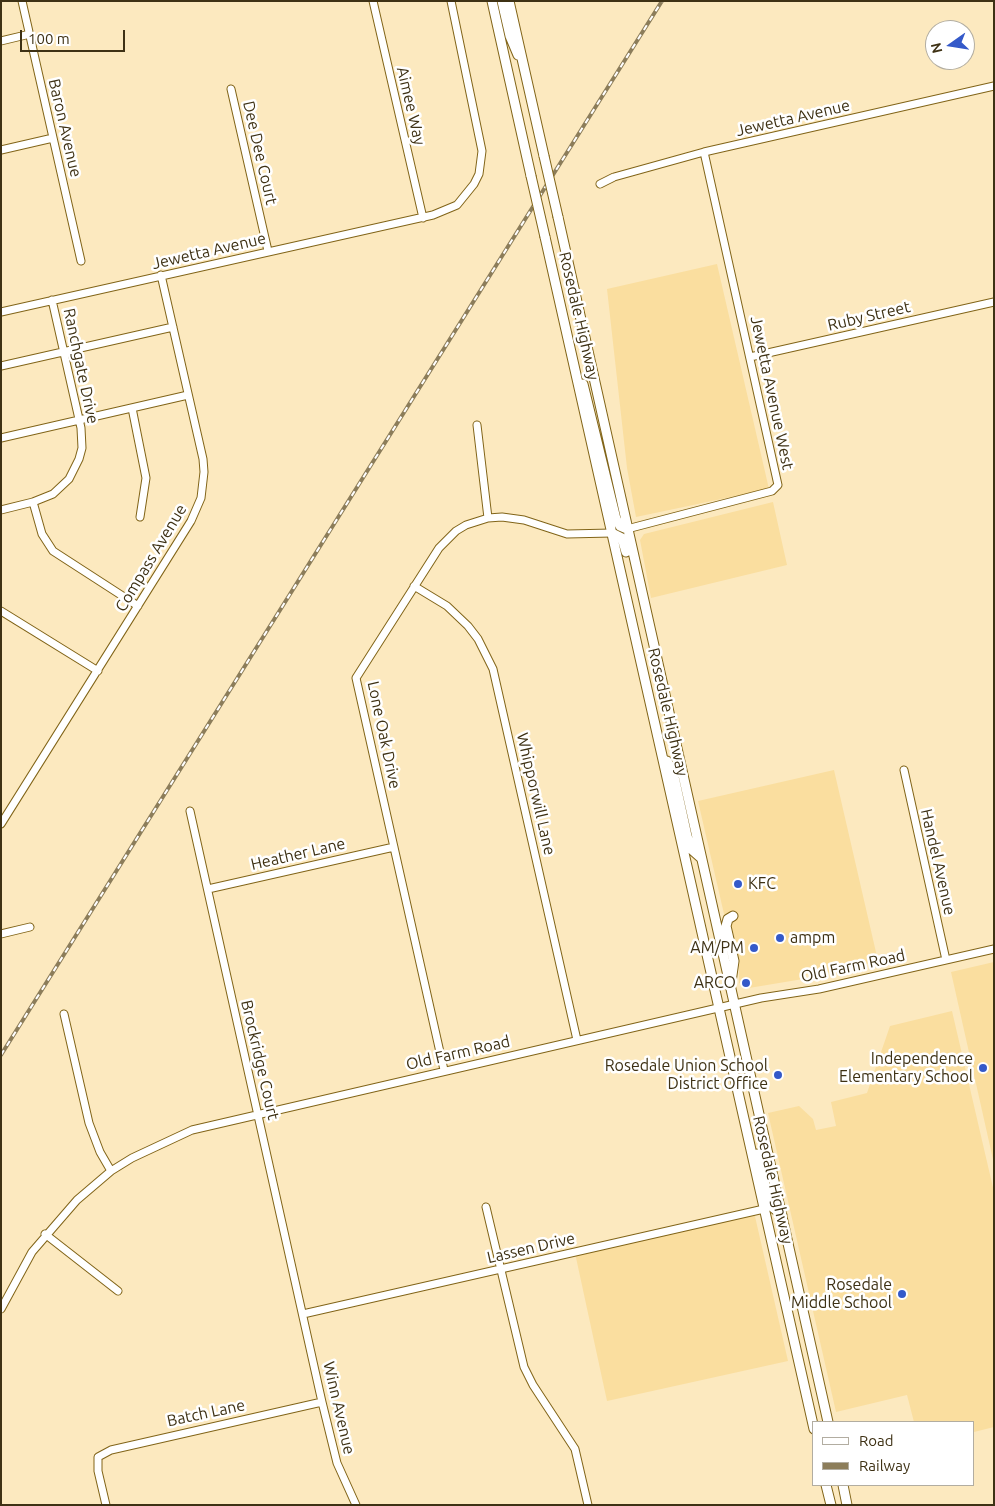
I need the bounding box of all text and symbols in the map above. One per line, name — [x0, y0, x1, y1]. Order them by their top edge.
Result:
scale bar — [22, 20, 128, 52]
north arrow — [925, 20, 975, 70]
text: 100 m — [28, 30, 70, 47]
text: N — [927, 41, 945, 55]
street label: Aimee Way — [393, 65, 429, 147]
street label: Baron Avenue — [44, 77, 86, 179]
street label: Jewetta Avenue — [734, 96, 852, 140]
street label: Dee Dee Court — [239, 99, 281, 207]
street label: Jewetta Avenue — [150, 229, 268, 273]
street label: Rosedale Highway — [555, 250, 603, 382]
street label: Ruby Street — [826, 297, 912, 335]
street label: Ranchgate Drive — [59, 306, 103, 426]
street label: Jewetta Avenue West — [746, 314, 798, 472]
street label: Compass Avenue — [111, 501, 191, 615]
street label: Rosedale Highway — [644, 646, 692, 778]
street label: Lone Oak Drive — [363, 680, 405, 790]
street label: Whipporwill Lane — [513, 731, 559, 857]
street label: Handel Avenue — [916, 807, 960, 917]
street label: Heather Lane — [249, 834, 347, 874]
place label: KFC — [748, 874, 776, 894]
marker: KFC — [732, 878, 744, 890]
place label: ampm — [790, 928, 835, 948]
marker: ampm — [774, 932, 786, 944]
place label: AM/PM — [690, 938, 744, 958]
marker: AM/PM — [748, 942, 760, 954]
street label: Old Farm Road — [799, 946, 907, 986]
place label: ARCO — [694, 973, 736, 993]
marker: ARCO — [740, 977, 752, 989]
street label: Brockridge Court — [237, 998, 283, 1122]
street label: Old Farm Road — [404, 1032, 512, 1074]
place label: Independence Elementary School — [839, 1049, 973, 1087]
place label: Rosedale Union School District Office — [605, 1056, 768, 1094]
marker: Independence Elementary School — [977, 1062, 989, 1074]
marker: Rosedale Union School District Office — [772, 1069, 784, 1081]
street label: Rosedale Highway — [749, 1114, 797, 1246]
street label: Lassen Drive — [485, 1229, 577, 1267]
place label: Rosedale Middle School — [791, 1275, 892, 1313]
marker: Rosedale Middle School — [896, 1288, 908, 1300]
street label: Winn Avenue — [319, 1360, 359, 1456]
street label: Batch Lane — [165, 1395, 247, 1431]
legend — [812, 1421, 975, 1486]
text: Road — [859, 1432, 894, 1449]
text: Railway — [859, 1457, 910, 1474]

